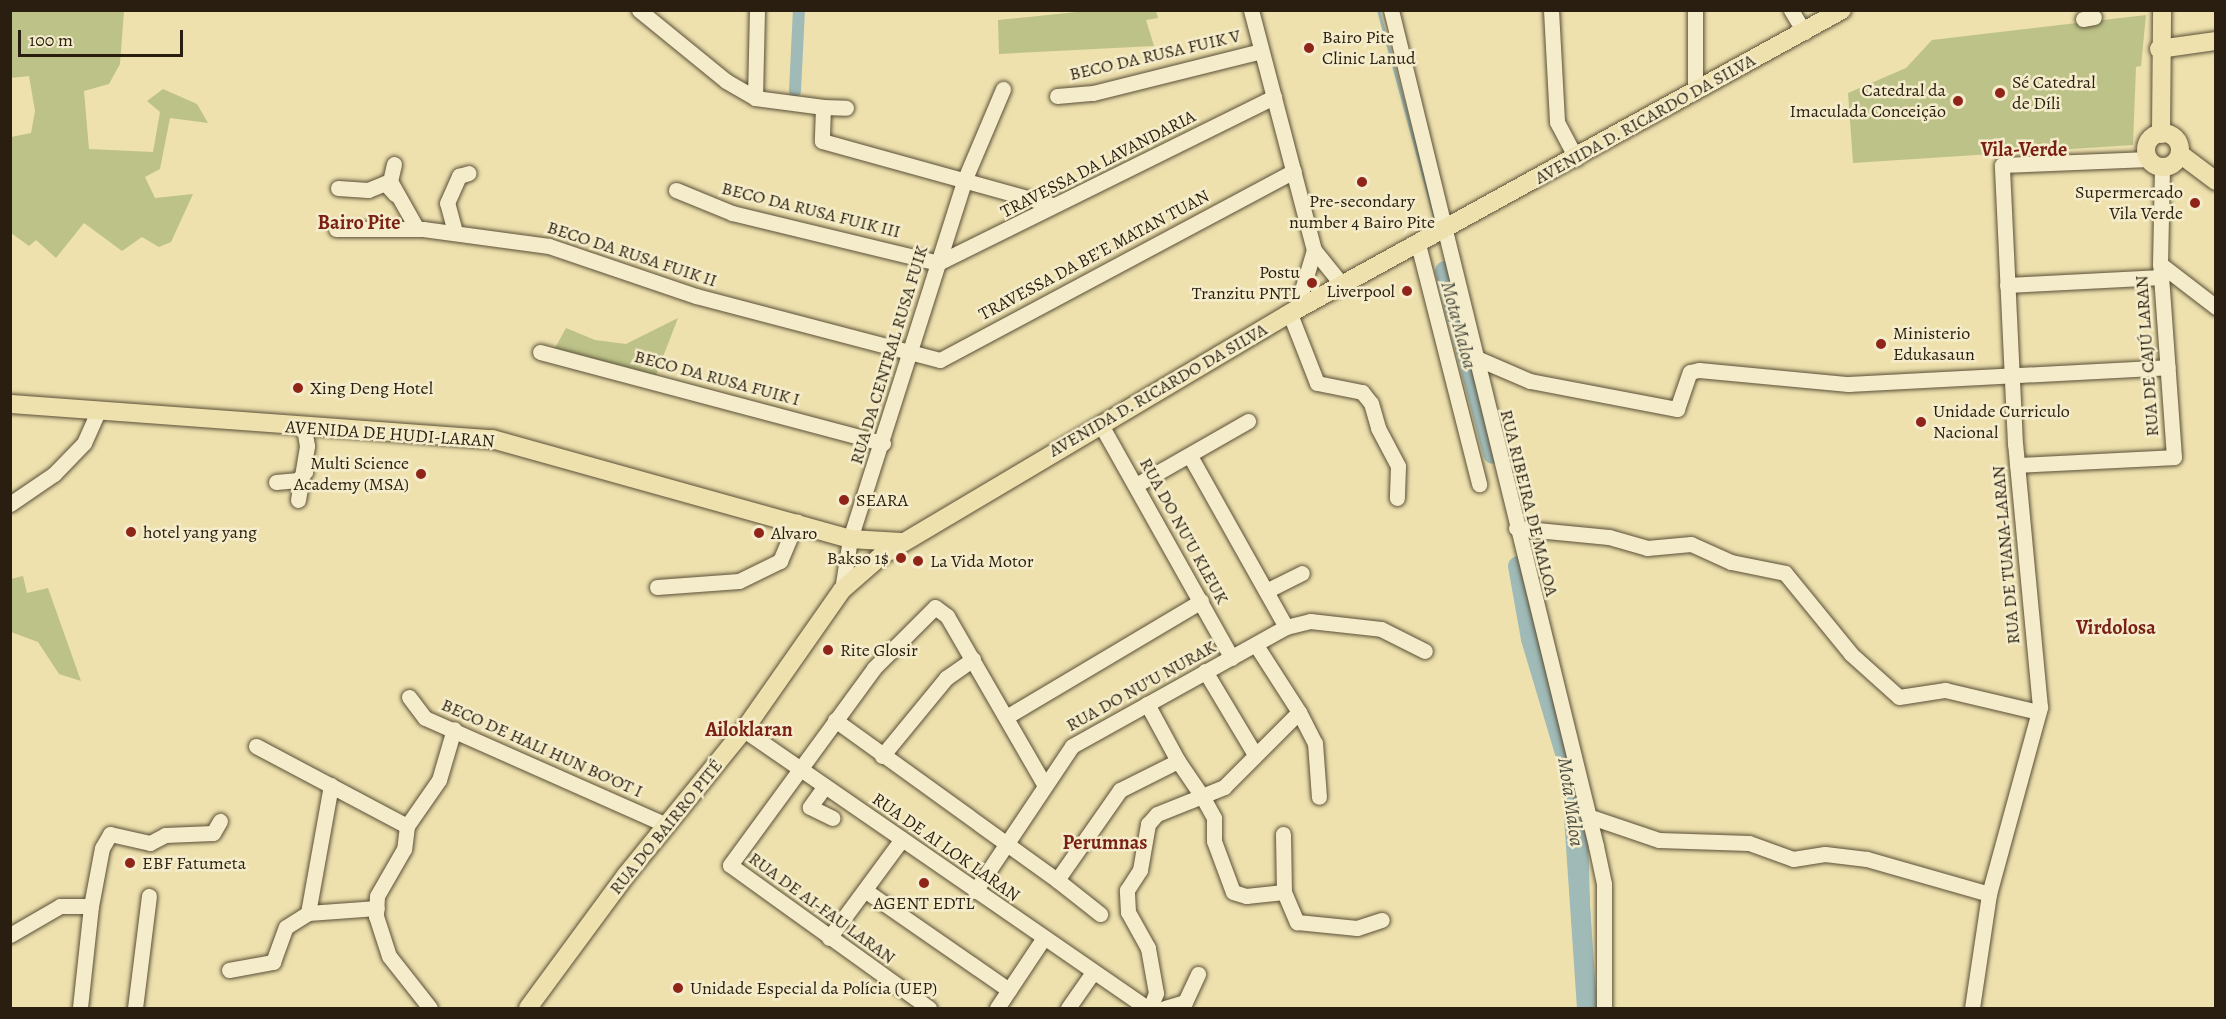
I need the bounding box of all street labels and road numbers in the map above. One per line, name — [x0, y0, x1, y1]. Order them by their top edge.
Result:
street label: BECO DA RUSA FUIK V — [1067, 25, 1243, 85]
street label: AVENIDA D. RICARDO DA SILVA — [1531, 49, 1759, 189]
street label: TRAVESSA DA LAVANDARIA — [997, 105, 1199, 223]
street label: BECO DA RUSA FUIK III — [719, 177, 903, 243]
street label: TRAVESSA DA BE’E MATAN TUAN — [975, 185, 1213, 325]
street label: BECO DA RUSA FUIK II — [544, 216, 720, 292]
street label: RUA DA CENTRAL RUSA FUIK — [845, 243, 933, 467]
street label: RUA DE CAJÚ LARAN — [2131, 275, 2163, 437]
street label: AVENIDA D. RICARDO DA SILVA — [1045, 318, 1271, 462]
street label: BECO DA RUSA FUIK I — [632, 346, 802, 410]
street label: RUA RIBEIRA DE MALOA — [1495, 407, 1563, 599]
street label: AVENIDA DE HUDI-LARAN — [285, 416, 495, 452]
street label: RUA DO NU’U KLEUK — [1135, 454, 1233, 608]
street label: RUA DE TUANA-LARAN — [1987, 465, 2025, 645]
street label: RUA DO NU’U NURAK — [1062, 636, 1220, 736]
street label: BECO DE HALI HUN BO’OT I — [438, 694, 646, 802]
street label: RUA DO BAIRRO PITÉ — [605, 755, 727, 899]
street label: RUA DE AI LOK LARAN — [868, 788, 1024, 906]
street label: RUA DE AI-FAU LARAN — [744, 848, 900, 968]

